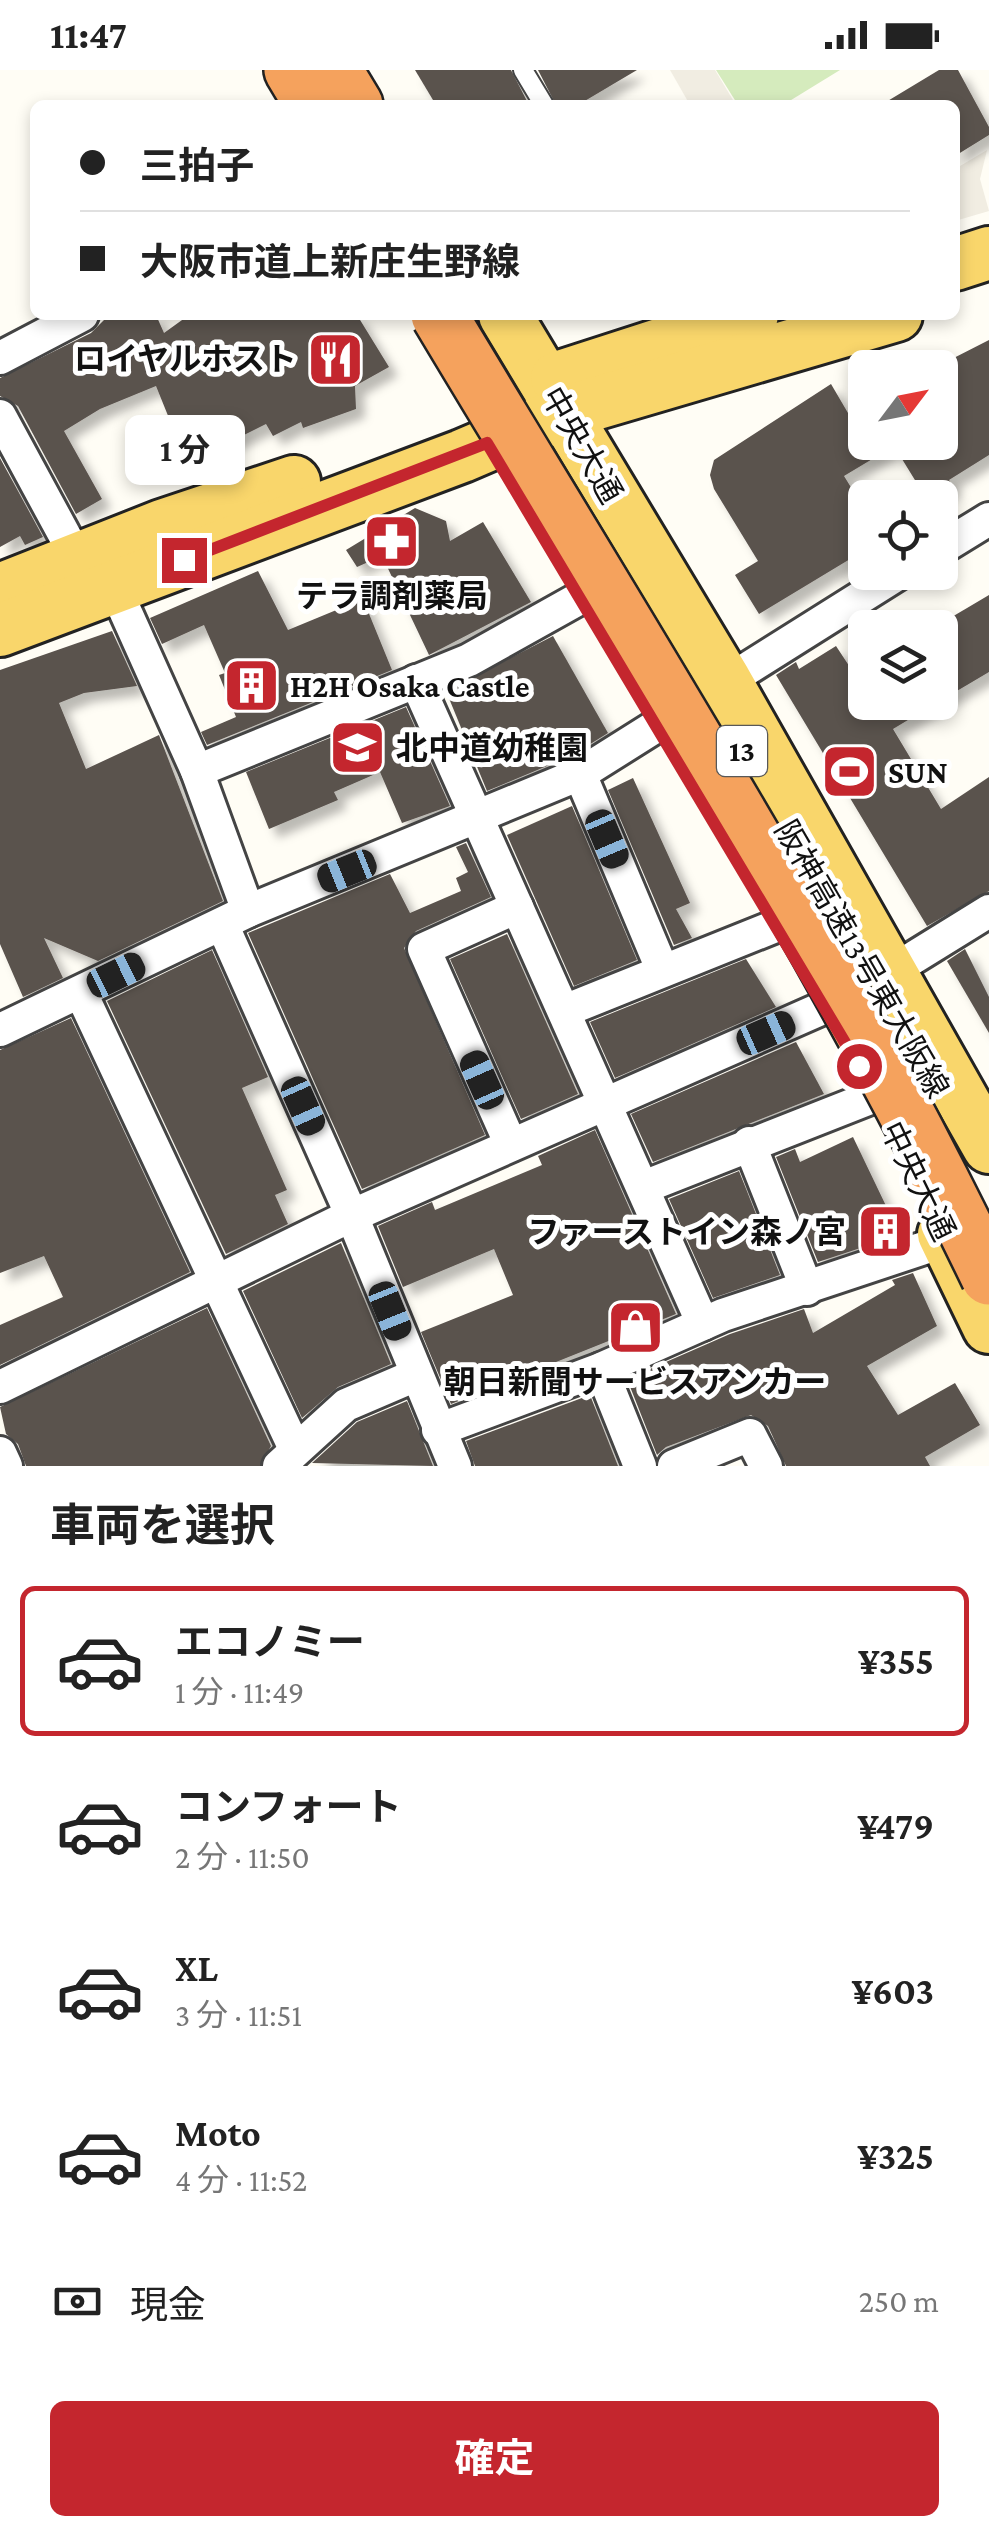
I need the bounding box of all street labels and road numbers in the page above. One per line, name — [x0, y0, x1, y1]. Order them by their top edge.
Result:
street label: 中央大通 — [534, 381, 630, 509]
road number: 13 — [717, 726, 767, 776]
street label: 阪神高速13号東大阪線 — [768, 814, 956, 1104]
street label: 中央大通 — [874, 1116, 962, 1246]

